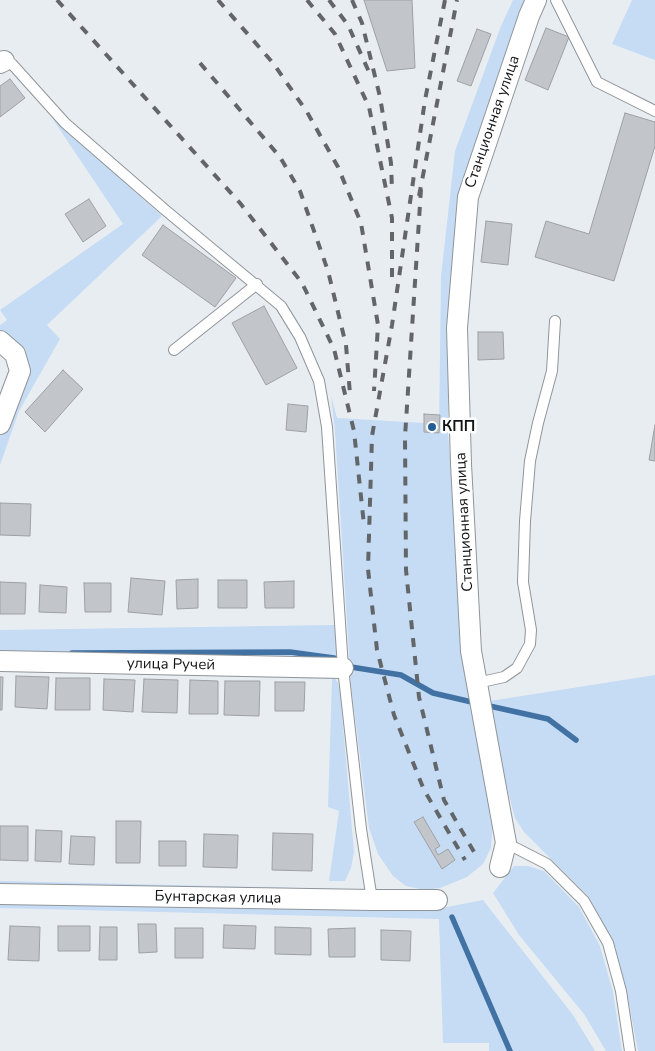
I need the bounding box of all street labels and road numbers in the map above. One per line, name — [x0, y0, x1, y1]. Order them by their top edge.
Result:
street label: Станционная улица — [462, 53, 524, 191]
street label: Станционная улица — [452, 452, 478, 592]
street label: улица Ручей — [127, 655, 215, 675]
street label: Бунтарская улица — [154, 888, 282, 908]

